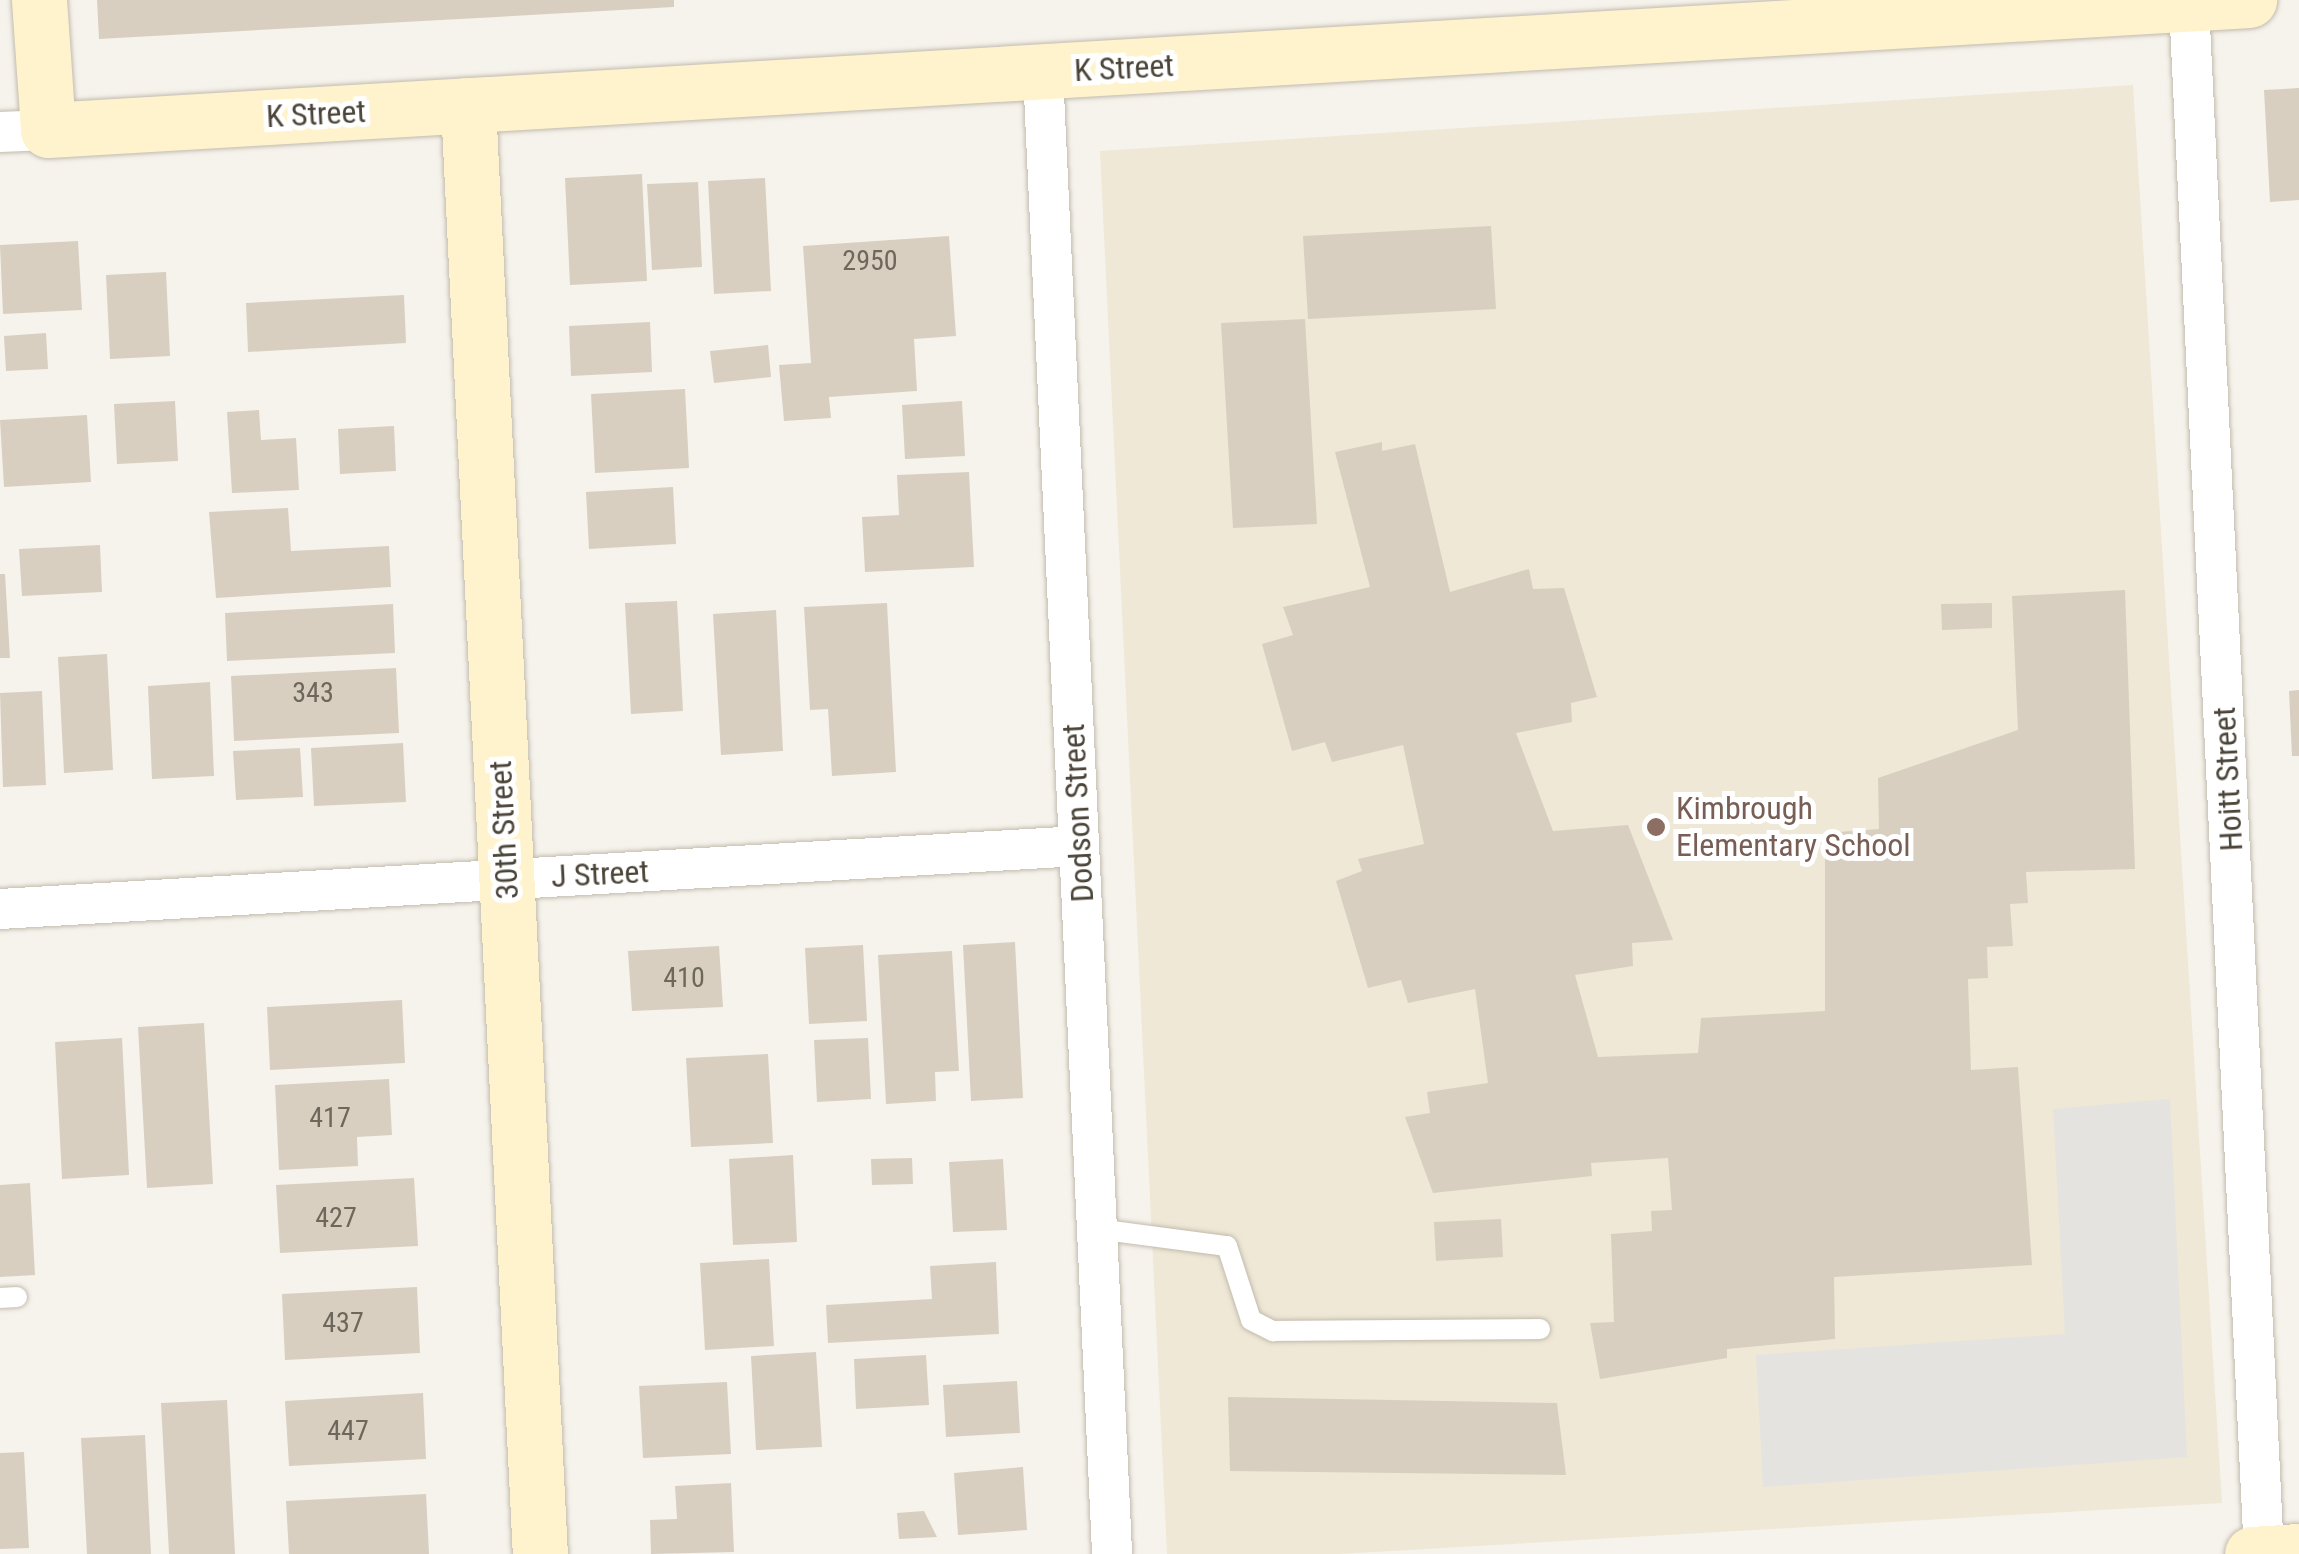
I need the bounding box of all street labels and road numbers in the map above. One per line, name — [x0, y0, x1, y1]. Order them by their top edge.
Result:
street label: K Street — [1073, 46, 1175, 90]
street label: K Street — [265, 92, 367, 136]
street label: Hoitt Street — [2205, 706, 2251, 852]
street label: Dodson Street — [1054, 723, 1102, 903]
street label: 30th Street — [481, 760, 527, 900]
street label: J Street — [550, 852, 650, 896]

